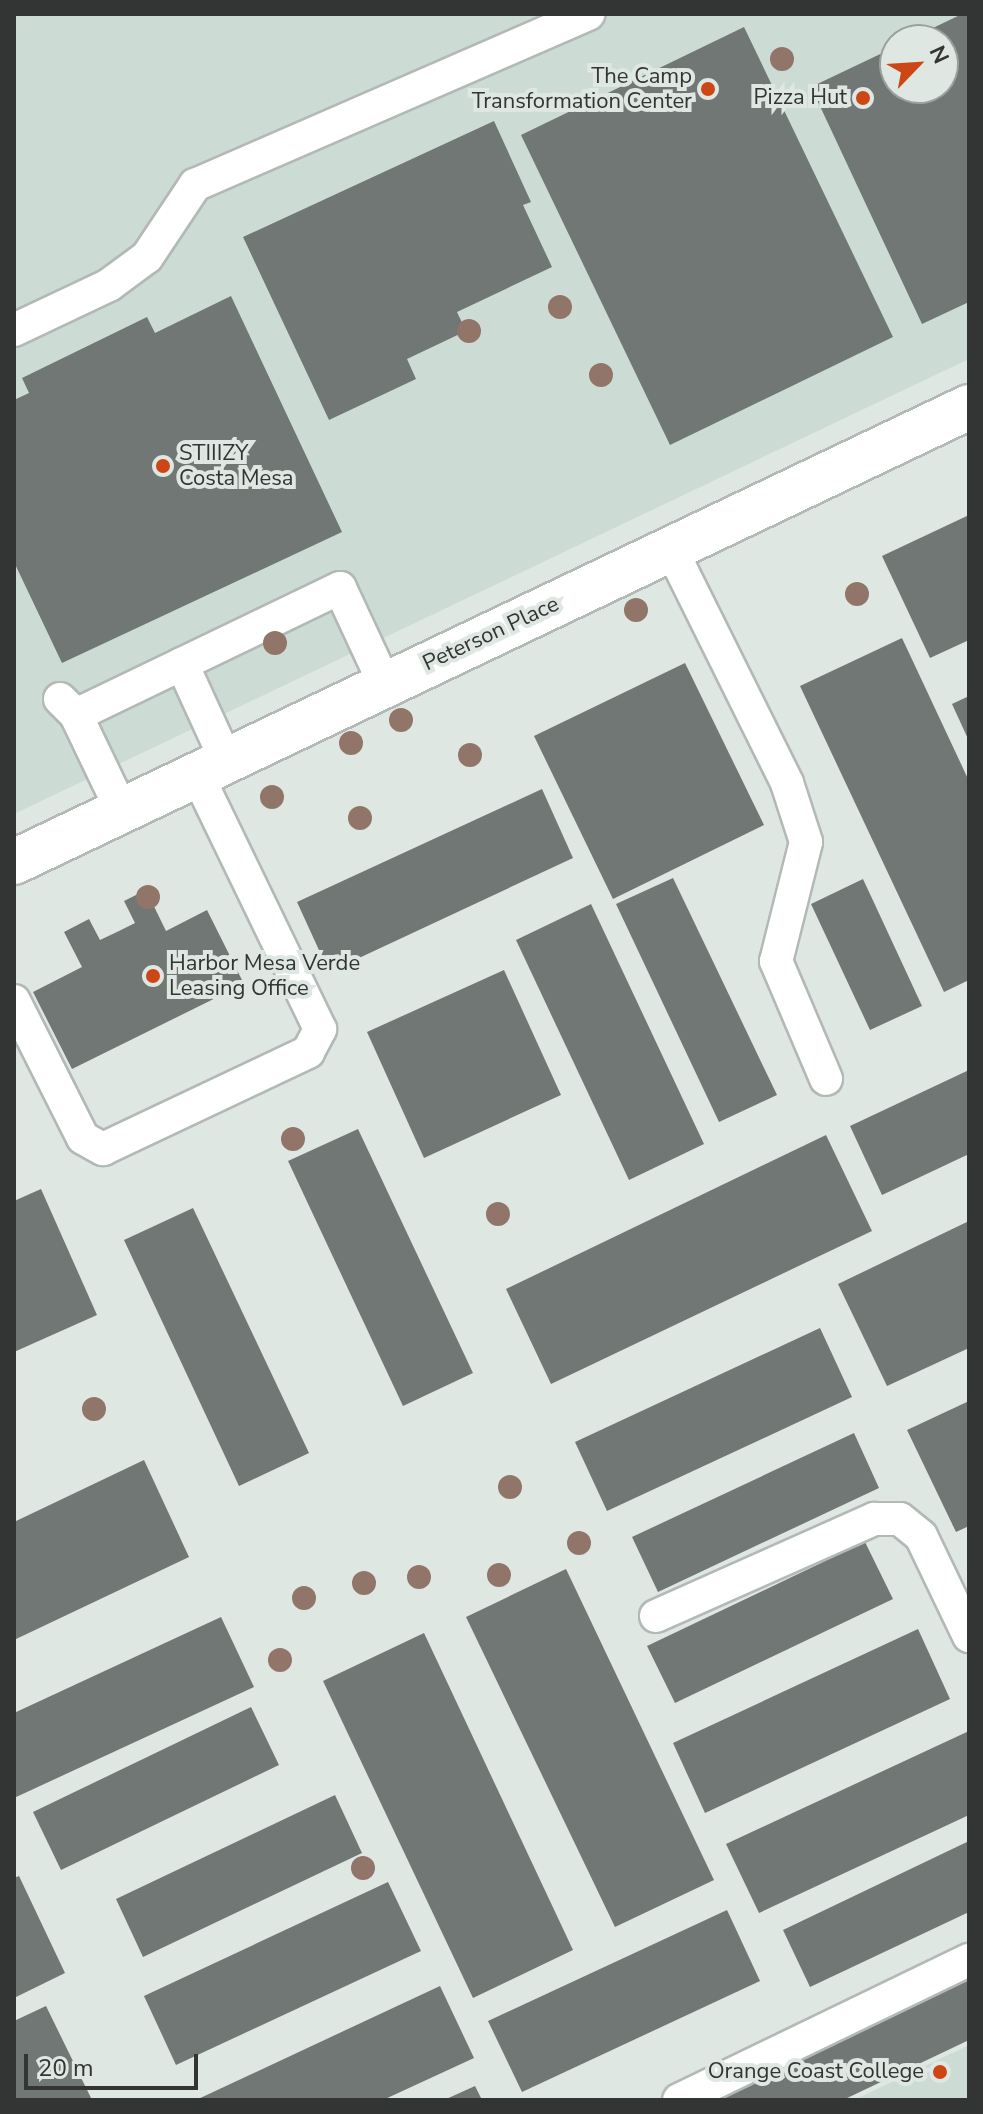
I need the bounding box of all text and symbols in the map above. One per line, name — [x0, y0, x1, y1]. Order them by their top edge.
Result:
north arrow — [879, 24, 959, 104]
text: N — [922, 41, 956, 69]
place label: The Camp Transformation Center — [472, 63, 692, 114]
marker: The Camp Transformation Center — [699, 80, 717, 98]
place label: Pizza Hut — [754, 85, 847, 111]
marker: Pizza Hut — [854, 89, 872, 107]
place label: STIIIZY Costa Mesa — [179, 440, 294, 492]
marker: STIIIZY Costa Mesa — [154, 457, 172, 475]
street label: Peterson Place — [419, 591, 563, 677]
place label: Harbor Mesa Verde Leasing Office — [169, 950, 360, 1002]
marker: Harbor Mesa Verde Leasing Office — [144, 967, 162, 985]
scale bar — [28, 2038, 202, 2088]
text: 20 m — [38, 2052, 94, 2084]
place label: Orange Coast College — [708, 2059, 924, 2085]
marker: Orange Coast College — [931, 2063, 949, 2081]

